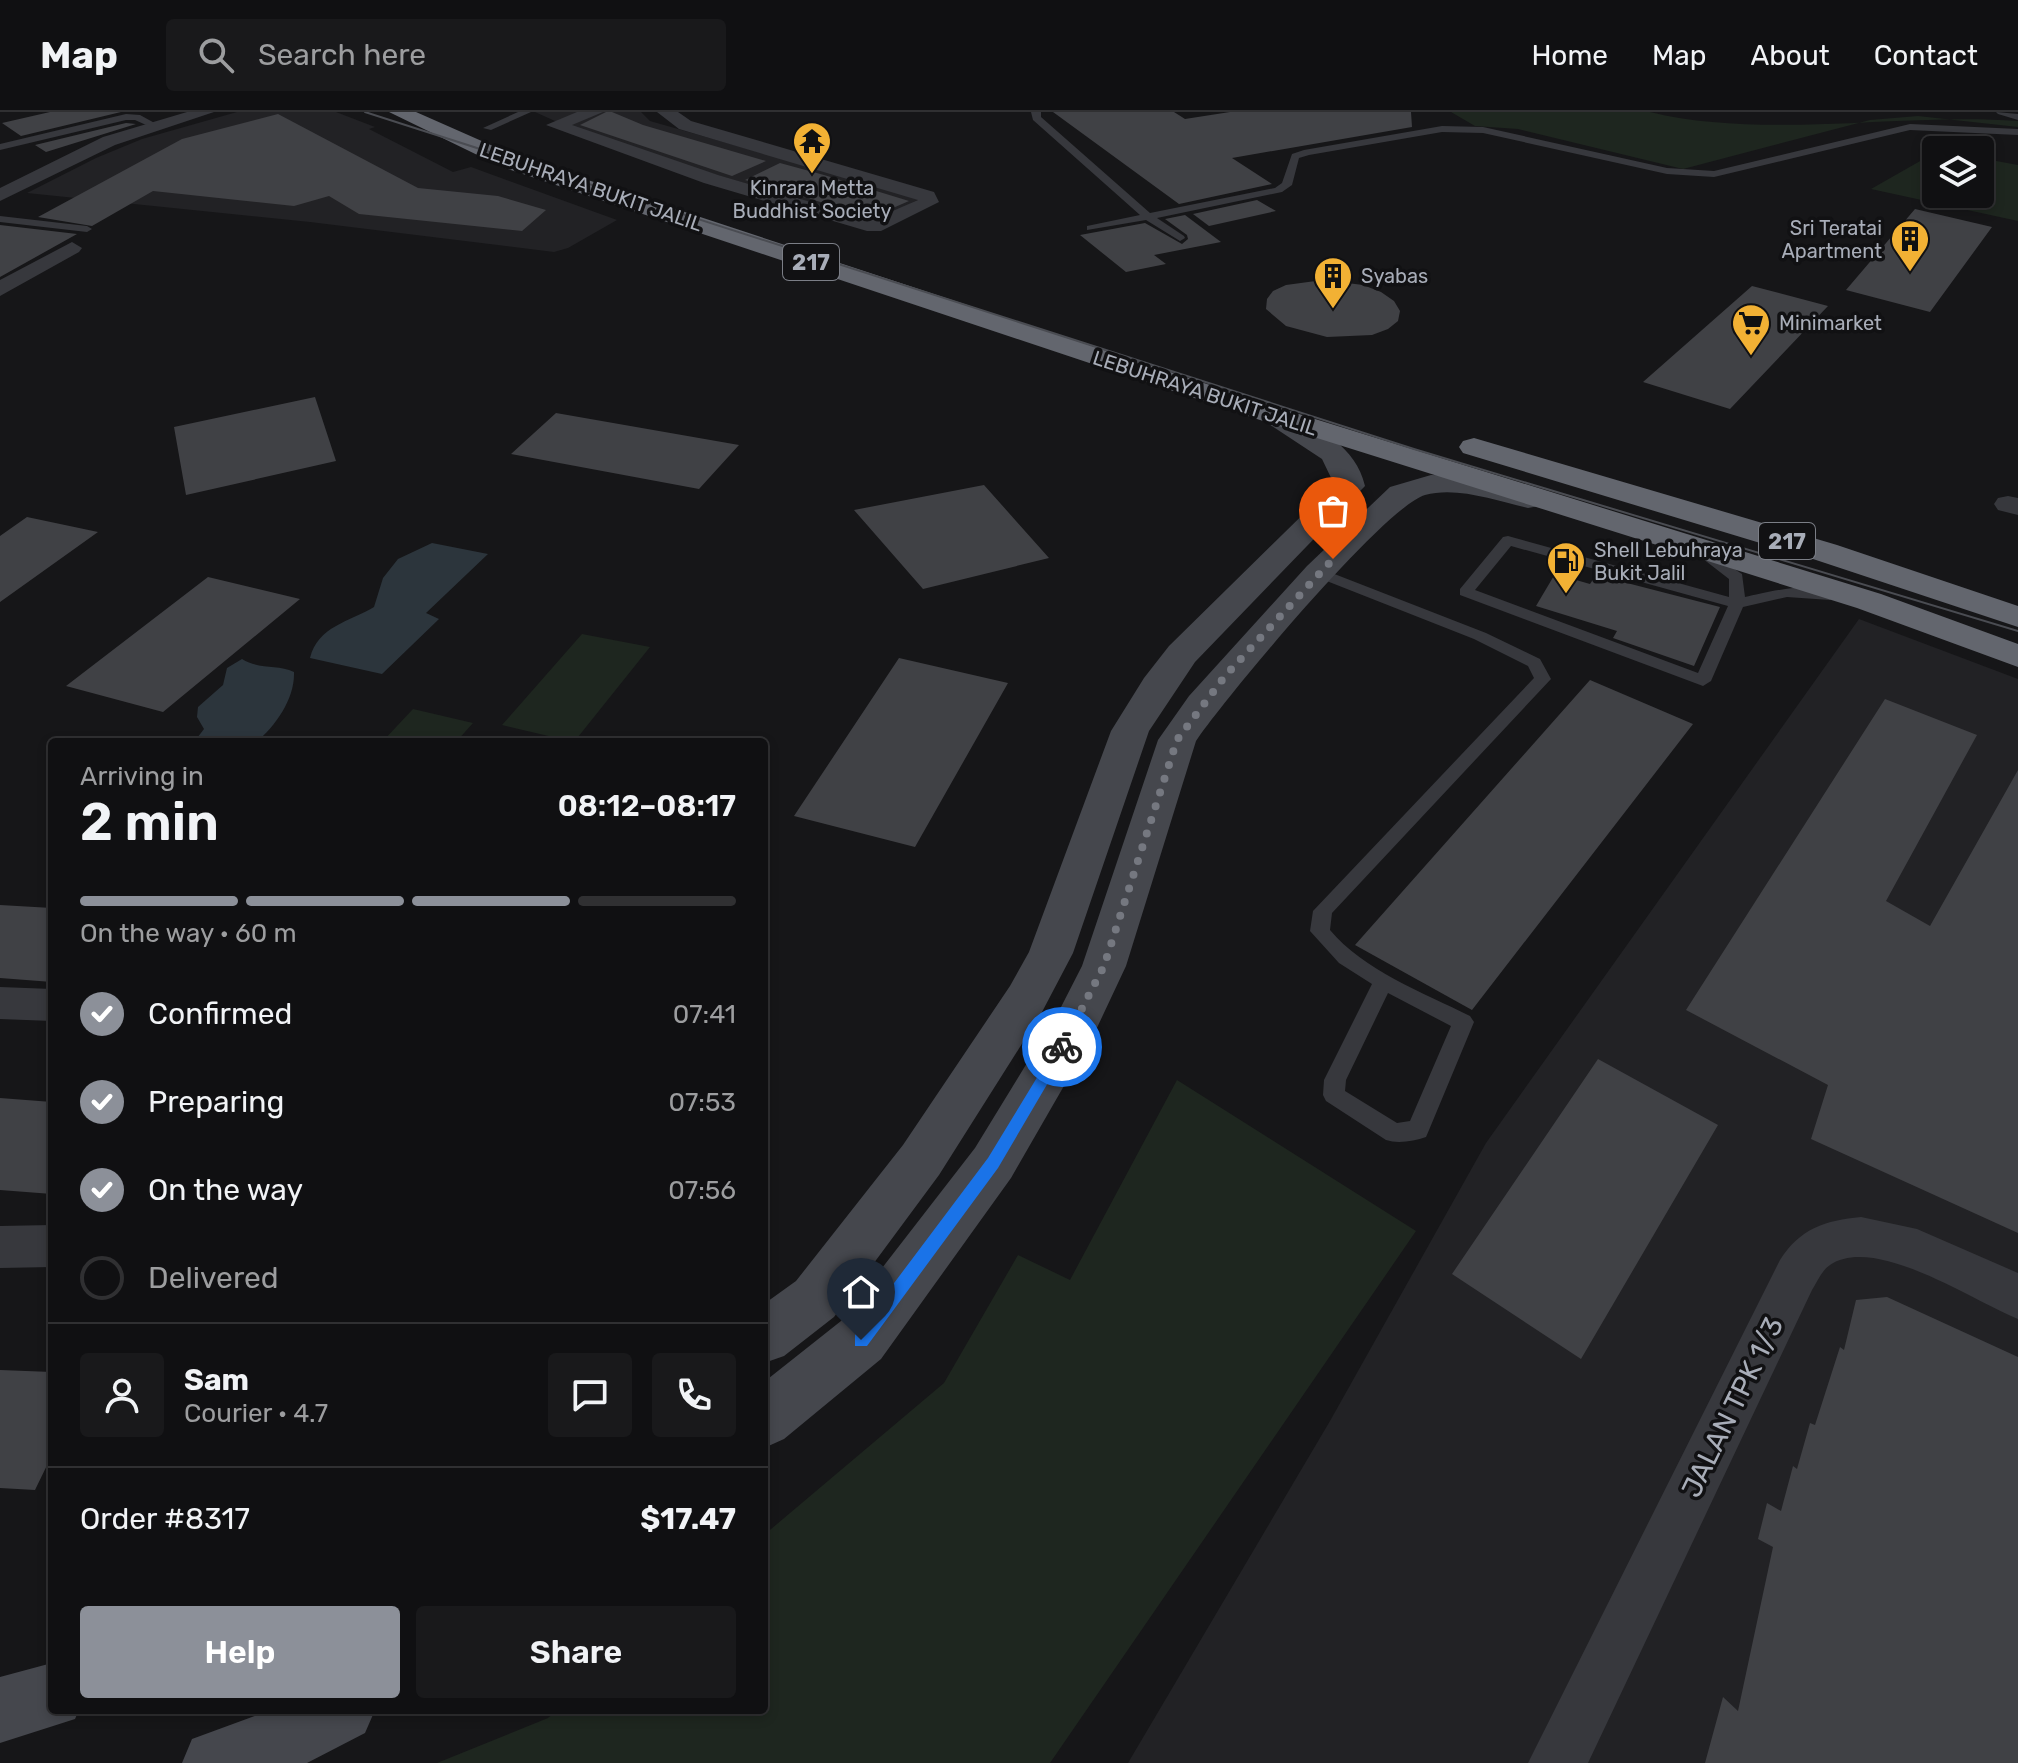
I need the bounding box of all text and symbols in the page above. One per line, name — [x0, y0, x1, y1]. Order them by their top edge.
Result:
search box — [166, 19, 726, 91]
text: Map — [40, 32, 118, 78]
icon: search — [194, 33, 238, 77]
text: Search here — [258, 37, 426, 73]
text: Home — [1531, 39, 1608, 72]
text: Map — [1652, 39, 1706, 72]
text: About — [1750, 39, 1830, 72]
text: Contact — [1874, 39, 1978, 72]
temple icon: Kinrara Metta Buddhist Society — [791, 120, 833, 175]
map controls — [1922, 136, 1994, 208]
button: layers — [1922, 136, 1994, 208]
street label: LEBUHRAYA BUKIT JALIL — [476, 138, 706, 236]
place label: Kinrara Metta Buddhist Society — [733, 176, 891, 223]
place label: Sri Teratai Apartment — [1781, 216, 1882, 263]
building icon: Sri Teratai Apartment — [1889, 218, 1931, 273]
road number: 217 — [783, 244, 839, 280]
building icon: Syabas — [1312, 255, 1354, 310]
place label: Syabas — [1361, 264, 1428, 288]
supermarket icon: Minimarket — [1730, 302, 1772, 357]
place label: Minimarket — [1779, 311, 1882, 335]
street label: LEBUHRAYA BUKIT JALIL — [1090, 345, 1320, 441]
pin — [1299, 477, 1367, 559]
icon: bag — [1311, 489, 1355, 533]
road number: 217 — [1759, 523, 1815, 559]
place label: Shell Lebuhraya Bukit Jalil — [1594, 538, 1743, 585]
fuel station icon: Shell Lebuhraya Bukit Jalil — [1545, 540, 1587, 595]
text: Arriving in — [80, 761, 204, 792]
text: 08:12–08:17 — [558, 788, 736, 824]
text: 2 min — [80, 791, 219, 853]
text: On the way · 60 m — [80, 918, 297, 949]
icon: check — [80, 992, 124, 1036]
text: Confirmed — [148, 996, 292, 1032]
text: 07:41 — [673, 999, 736, 1030]
courier — [1022, 1007, 1102, 1087]
icon: bike — [1040, 1025, 1084, 1069]
icon: check — [80, 1080, 124, 1124]
text: Preparing — [148, 1084, 284, 1120]
text: 07:53 — [668, 1087, 736, 1118]
icon: check — [80, 1168, 124, 1212]
text: On the way — [148, 1172, 303, 1208]
text: 07:56 — [668, 1175, 736, 1206]
pin — [827, 1258, 895, 1340]
text: Delivered — [148, 1260, 279, 1296]
icon: home — [839, 1270, 883, 1314]
street label: JALAN TPK 1/3 — [1675, 1312, 1790, 1503]
button: person — [80, 1353, 164, 1437]
button: chat — [548, 1353, 632, 1437]
button: phone — [652, 1353, 736, 1437]
text: Sam — [184, 1362, 249, 1398]
text: Courier · 4.7 — [184, 1398, 328, 1429]
text: Order #8317 — [80, 1501, 250, 1537]
text: $17.47 — [640, 1501, 736, 1537]
button: Help — [80, 1606, 400, 1698]
button: Share — [416, 1606, 736, 1698]

